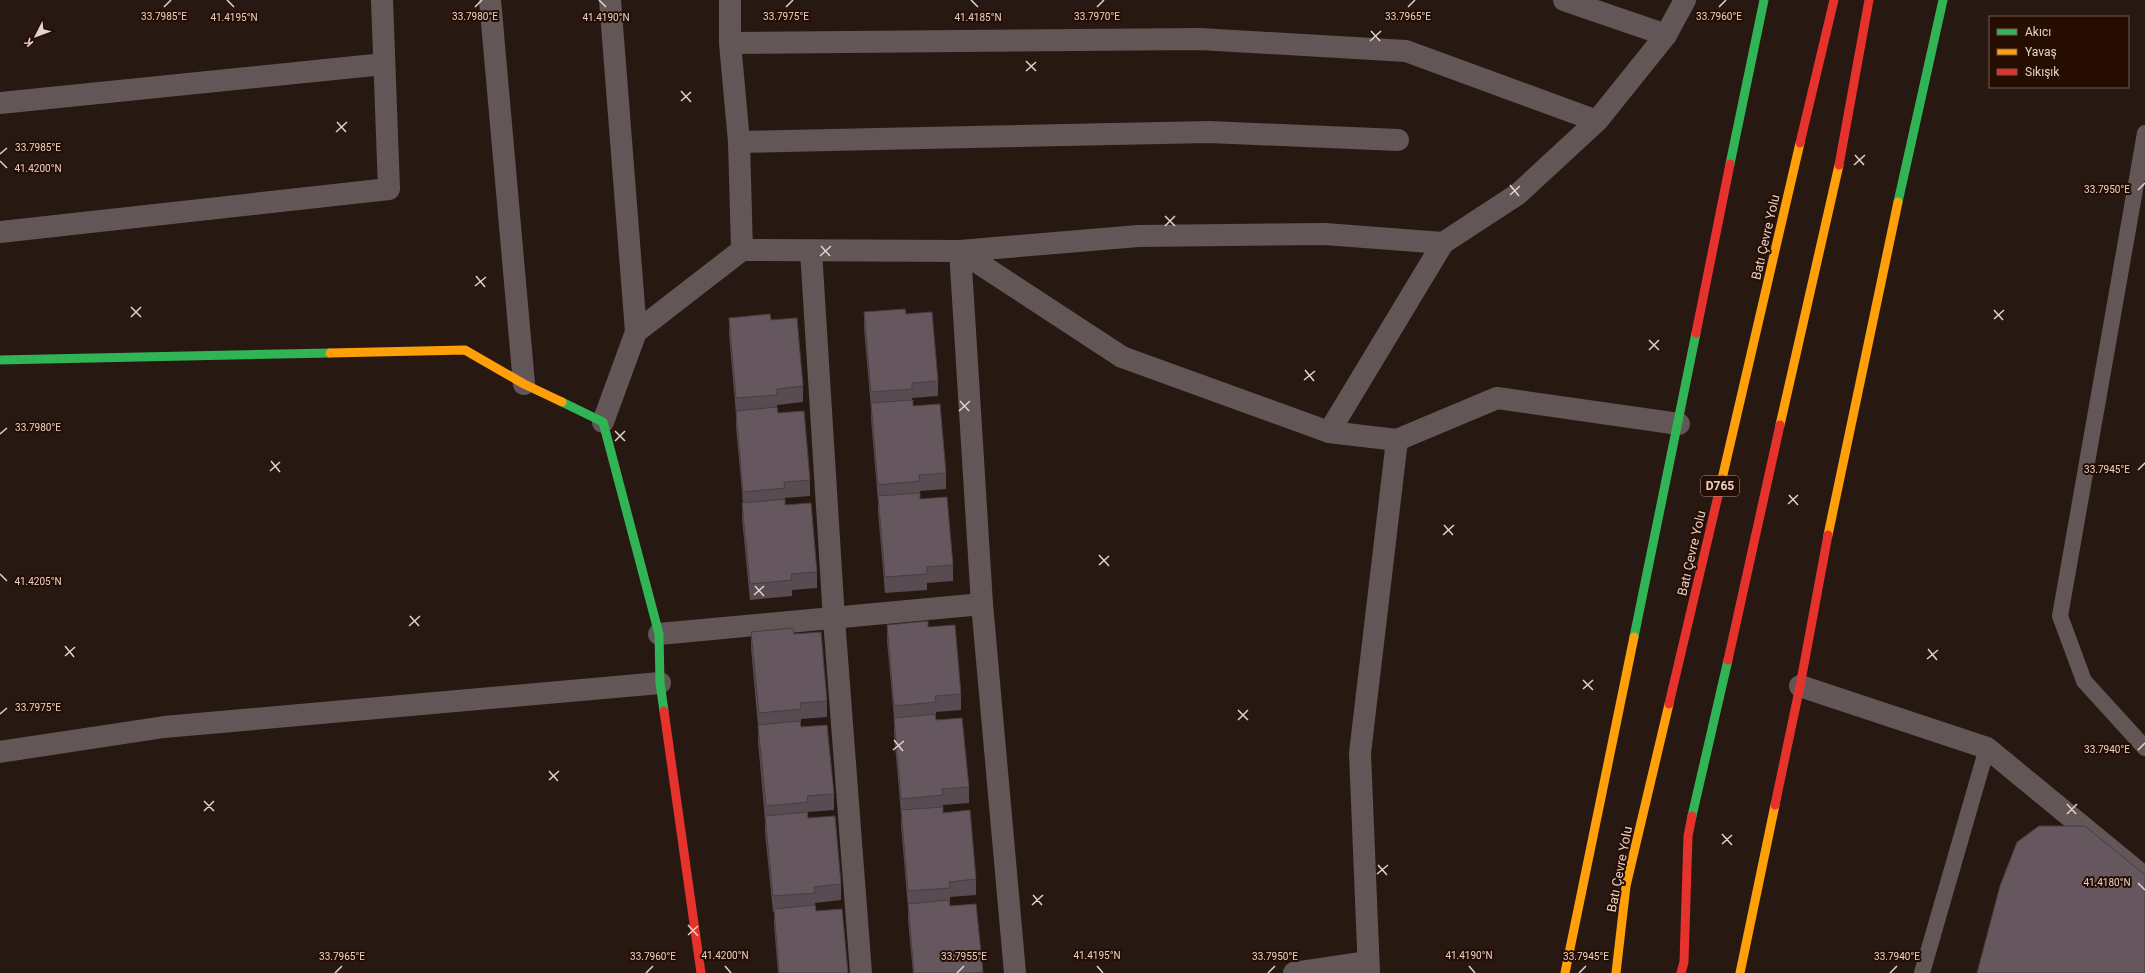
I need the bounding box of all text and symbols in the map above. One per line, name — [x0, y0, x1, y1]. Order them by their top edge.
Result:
text: 33.7985°E — [141, 11, 187, 22]
text: 33.7980°E — [452, 11, 498, 22]
text: 33.7975°E — [763, 11, 809, 22]
text: 33.7970°E — [1074, 11, 1120, 22]
text: 33.7965°E — [1385, 11, 1431, 22]
text: 33.7960°E — [1696, 11, 1742, 22]
text: 41.4195°N — [210, 12, 258, 23]
text: 41.4190°N — [582, 12, 630, 23]
text: 41.4185°N — [954, 12, 1002, 23]
north arrow — [16, 16, 56, 56]
legend — [1989, 16, 2129, 88]
text: Akıcı — [2025, 25, 2051, 39]
text: K — [21, 35, 36, 49]
text: Yavaş — [2025, 45, 2057, 59]
text: Sıkışık — [2025, 65, 2060, 79]
text: 33.7985°E — [15, 142, 61, 153]
text: 41.4200°N — [14, 163, 62, 174]
text: 33.7950°E — [2084, 184, 2130, 195]
street label: Batı Çevre Yolu — [1748, 193, 1783, 281]
text: 33.7980°E — [15, 422, 61, 433]
text: 33.7945°E — [2084, 464, 2130, 475]
road number: D765 — [1701, 476, 1739, 496]
street label: Batı Çevre Yolu — [1674, 509, 1709, 597]
text: 41.4205°N — [14, 576, 62, 587]
text: 33.7975°E — [15, 702, 61, 713]
text: 33.7940°E — [2084, 744, 2130, 755]
street label: Batı Çevre Yolu — [1604, 825, 1635, 913]
text: 41.4180°N — [2083, 877, 2131, 888]
text: 41.4200°N — [701, 950, 749, 961]
text: 41.4195°N — [1073, 950, 1121, 961]
text: 41.4190°N — [1445, 950, 1493, 961]
text: 33.7965°E — [319, 951, 365, 962]
text: 33.7960°E — [630, 951, 676, 962]
text: 33.7955°E — [941, 951, 987, 962]
text: 33.7950°E — [1252, 951, 1298, 962]
text: 33.7945°E — [1563, 951, 1609, 962]
text: 33.7940°E — [1874, 951, 1920, 962]

